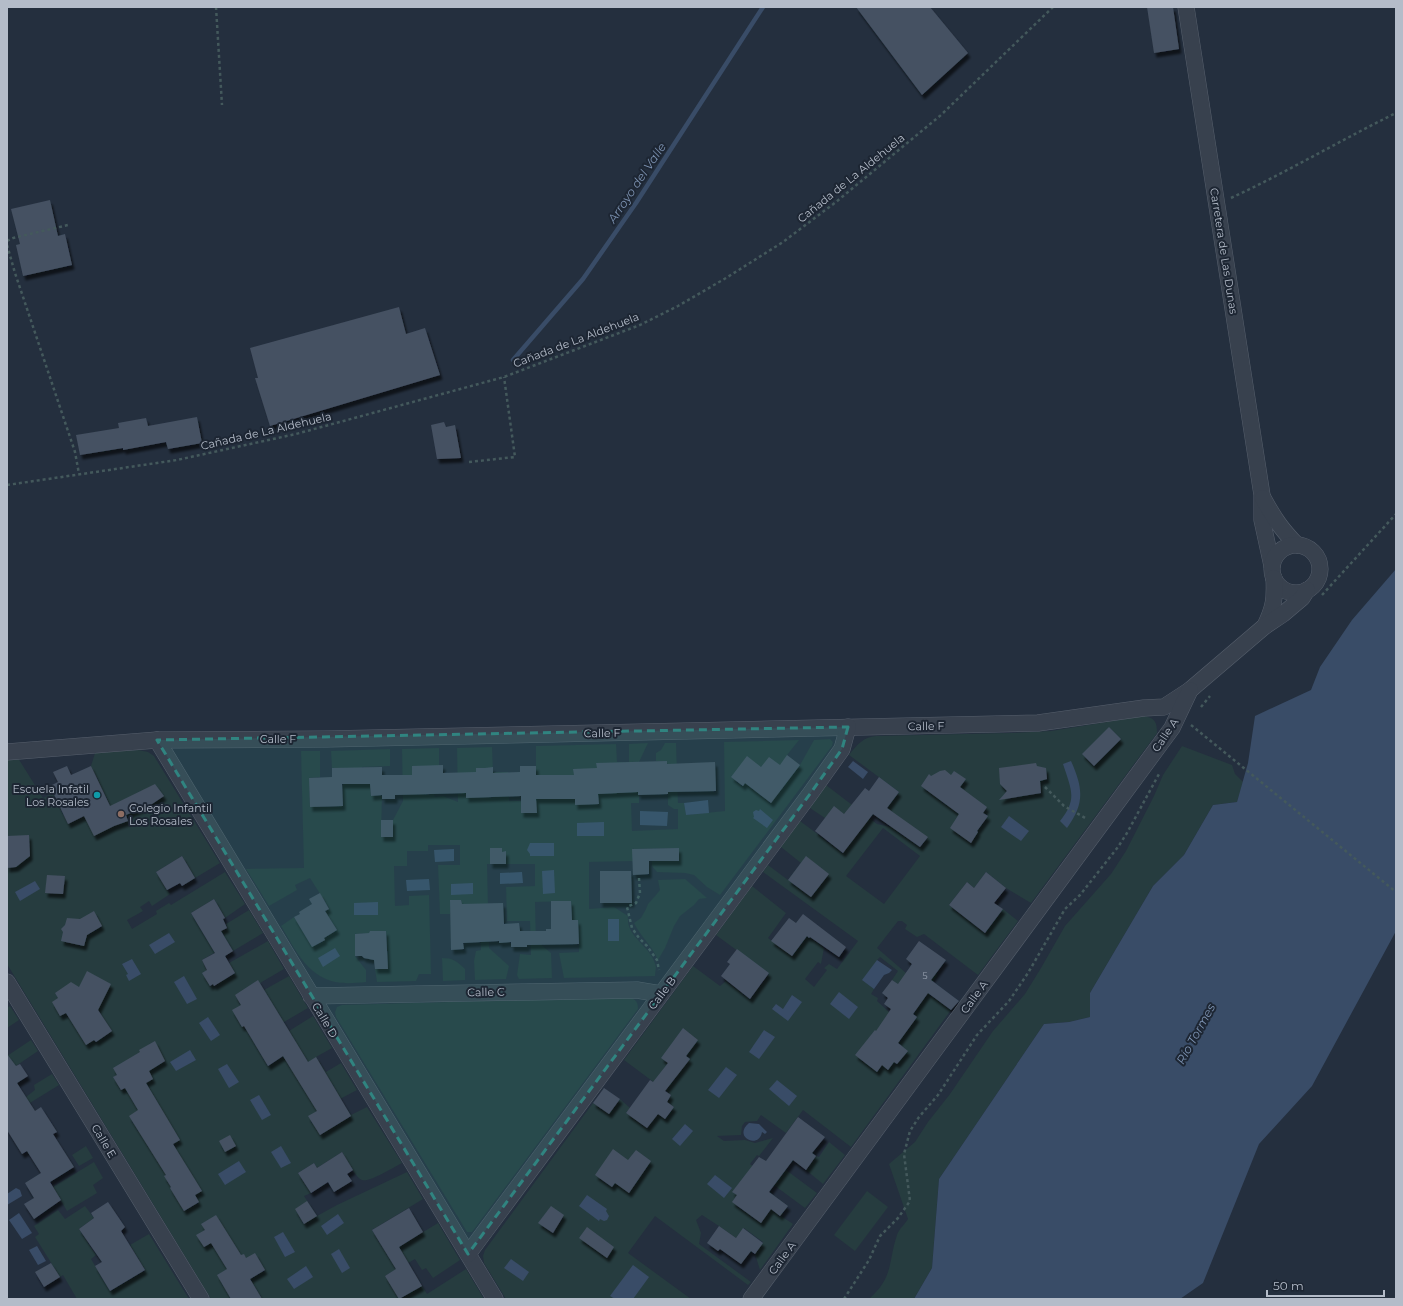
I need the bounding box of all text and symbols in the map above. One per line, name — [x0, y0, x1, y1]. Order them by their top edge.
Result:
street label: Cañada de La Aldehuela — [795, 130, 907, 226]
water label: Arroyo del Valle — [604, 140, 669, 227]
street label: Carretera de Las Dunas — [1207, 187, 1241, 316]
street label: Cañada de La Aldehuela — [511, 310, 641, 370]
street label: Cañada de La Aldehuela — [199, 409, 333, 453]
street label: Calle A — [1149, 715, 1181, 754]
street label: Calle F — [908, 719, 944, 733]
street label: Calle F — [584, 726, 620, 740]
street label: Calle F — [260, 732, 296, 746]
place label: Escuela Infatil Los Rosales — [13, 782, 90, 809]
marker: Escuela Infatil Los Rosales — [92, 790, 102, 800]
place label: Colegio Infantil Los Rosales — [129, 801, 212, 828]
marker: Colegio Infantil Los Rosales — [116, 809, 126, 819]
house number: 5 — [922, 970, 928, 981]
street label: Calle B — [645, 974, 679, 1012]
street label: Calle A — [957, 978, 991, 1016]
street label: Calle C — [467, 985, 505, 999]
street label: Calle D — [309, 1000, 341, 1040]
water label: Río Tormes — [1173, 1001, 1218, 1067]
street label: Calle E — [88, 1122, 120, 1160]
street label: Calle A — [765, 1239, 799, 1277]
scale bar — [1267, 1272, 1384, 1298]
text: 50 m — [1273, 1278, 1304, 1293]

